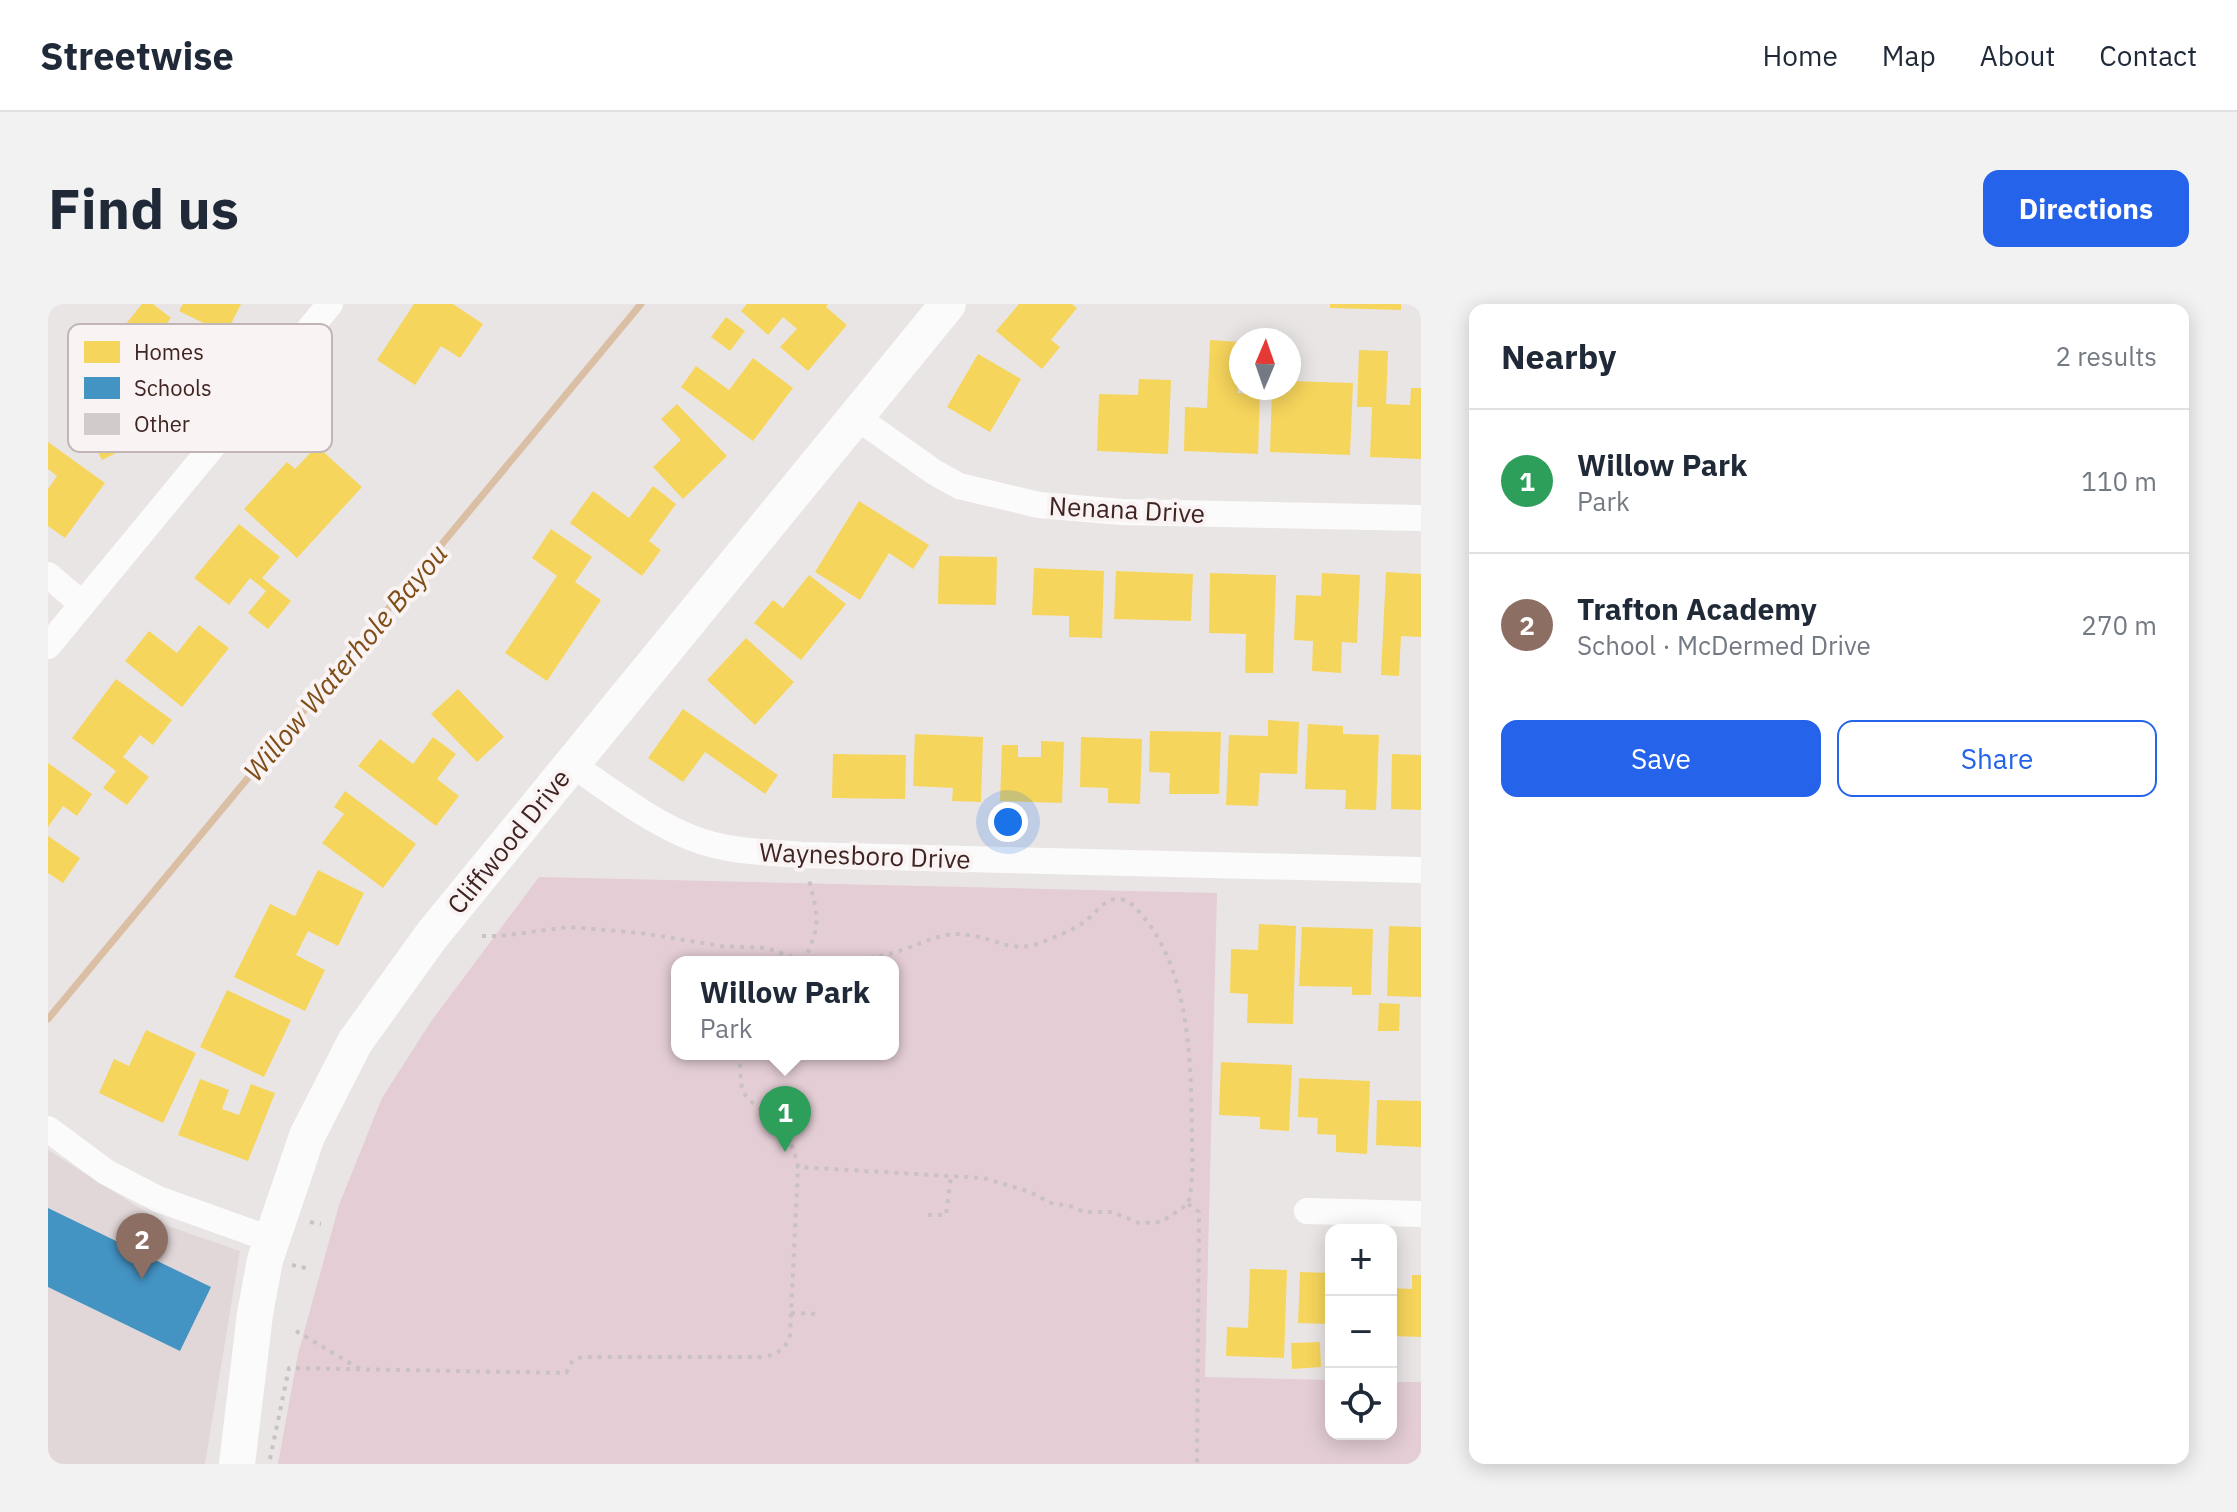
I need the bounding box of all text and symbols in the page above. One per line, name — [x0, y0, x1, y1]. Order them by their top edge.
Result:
text: Streetwise — [40, 31, 234, 80]
text: Home — [1762, 37, 1838, 74]
text: Map — [1882, 37, 1936, 74]
text: About — [1980, 37, 2055, 74]
text: Contact — [2099, 37, 2197, 74]
button: Directions — [1983, 170, 2189, 247]
text: Find us — [48, 172, 239, 244]
legend — [68, 324, 332, 452]
north arrow — [1229, 328, 1301, 400]
text: Nearby — [1501, 334, 1616, 378]
text: Homes — [134, 337, 204, 366]
text: 2 results — [2055, 339, 2157, 373]
text: Schools — [134, 373, 212, 402]
text: Other — [134, 409, 190, 438]
text: Willow Park — [1577, 445, 1747, 484]
text: 1 — [1519, 464, 1535, 498]
text: 110 m — [2081, 464, 2157, 498]
text: Park — [1577, 484, 1630, 518]
street label: Nenana Drive — [1048, 488, 1206, 530]
water label: Willow Waterhole Bayou — [235, 536, 455, 788]
text: Trafton Academy — [1577, 589, 1817, 628]
text: 2 — [1519, 608, 1535, 642]
text: 270 m — [2081, 608, 2157, 642]
text: School · McDermed Drive — [1577, 628, 1871, 662]
button: Save — [1501, 720, 1821, 797]
button: Share — [1837, 720, 2157, 797]
street label: Cliffwood Drive — [439, 761, 577, 921]
your location — [988, 802, 1028, 842]
street label: Waynesboro Drive — [759, 834, 971, 876]
popup — [671, 956, 899, 1060]
text: Willow Park — [700, 972, 870, 1011]
text: Park — [700, 1011, 752, 1045]
pin: 1 — [759, 1086, 811, 1152]
pin: 2 — [116, 1213, 168, 1279]
map controls — [1325, 1224, 1397, 1440]
button: + — [1325, 1224, 1397, 1296]
button: − — [1325, 1296, 1397, 1368]
button: locate — [1325, 1368, 1397, 1440]

